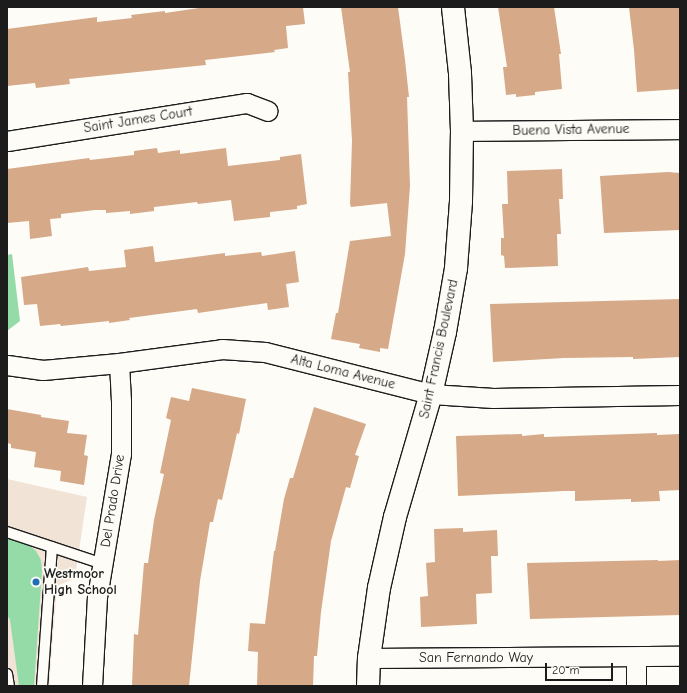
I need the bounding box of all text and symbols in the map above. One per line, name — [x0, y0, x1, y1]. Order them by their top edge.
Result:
street label: Saint James Court — [82, 103, 194, 137]
street label: Buena Vista Avenue — [512, 121, 630, 139]
street label: Saint Francis Boulevard — [416, 278, 462, 420]
street label: Alta Loma Avenue — [289, 351, 397, 393]
street label: Del Prado Drive — [97, 453, 129, 549]
place label: Westmoor High School — [44, 566, 117, 598]
marker: Westmoor High School — [31, 577, 41, 587]
street label: San Fernando Way — [419, 650, 533, 666]
scale bar — [547, 655, 615, 681]
text: 20 m — [552, 663, 580, 677]

